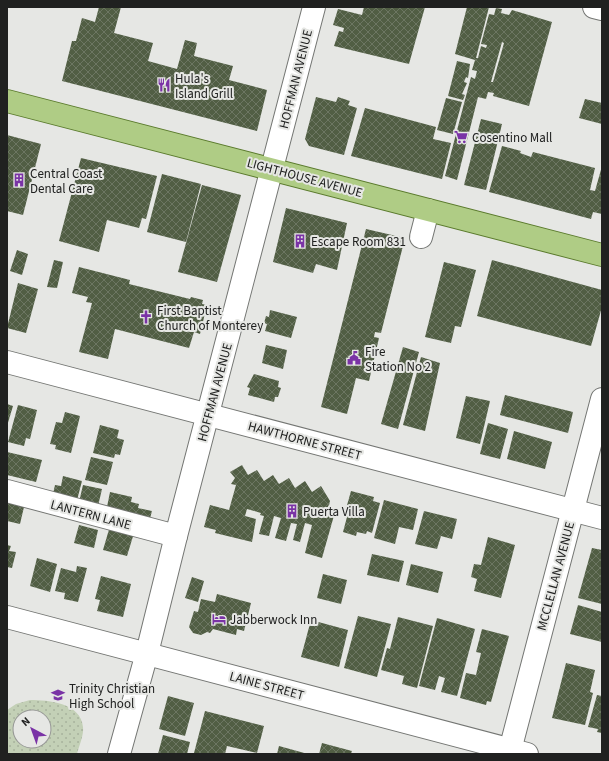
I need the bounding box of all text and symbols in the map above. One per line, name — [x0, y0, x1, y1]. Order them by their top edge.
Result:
street label: HOFFMAN AVENUE — [275, 28, 317, 131]
place label: Hula's Island Grill — [175, 70, 233, 103]
restaurant icon: Hula's Island Grill — [156, 77, 172, 93]
supermarket icon: Cosentino Mall — [453, 129, 469, 145]
place label: Cosentino Mall — [472, 129, 552, 147]
street label: LIGHTHOUSE AVENUE — [245, 154, 365, 202]
place label: Central Coast Dental Care — [30, 165, 103, 198]
building icon: Central Coast Dental Care — [11, 172, 27, 188]
building icon: Escape Room 831 — [292, 233, 308, 249]
place label: Escape Room 831 — [311, 233, 406, 251]
place label: First Baptist Church of Monterey — [157, 302, 263, 335]
church icon: First Baptist Church of Monterey — [138, 309, 154, 325]
street label: HOFFMAN AVENUE — [193, 341, 237, 444]
place label: Fire Station No 2 — [365, 343, 431, 376]
public building icon: Fire Station No 2 — [346, 350, 362, 366]
street label: HAWTHORNE STREET — [246, 417, 364, 465]
street label: LANTERN LANE — [48, 496, 133, 534]
building icon: Puerta Villa — [284, 503, 300, 519]
place label: Puerta Villa — [303, 503, 365, 521]
street label: MCCLELLAN AVENUE — [533, 520, 579, 633]
hotel icon: Jabberwock Inn — [211, 611, 227, 627]
place label: Jabberwock Inn — [230, 611, 317, 629]
street label: LAINE STREET — [228, 667, 306, 705]
place label: Trinity Christian High School — [69, 680, 155, 713]
school or university icon: Trinity Christian High School — [50, 687, 66, 703]
north arrow — [12, 709, 52, 749]
text: N — [18, 714, 33, 730]

